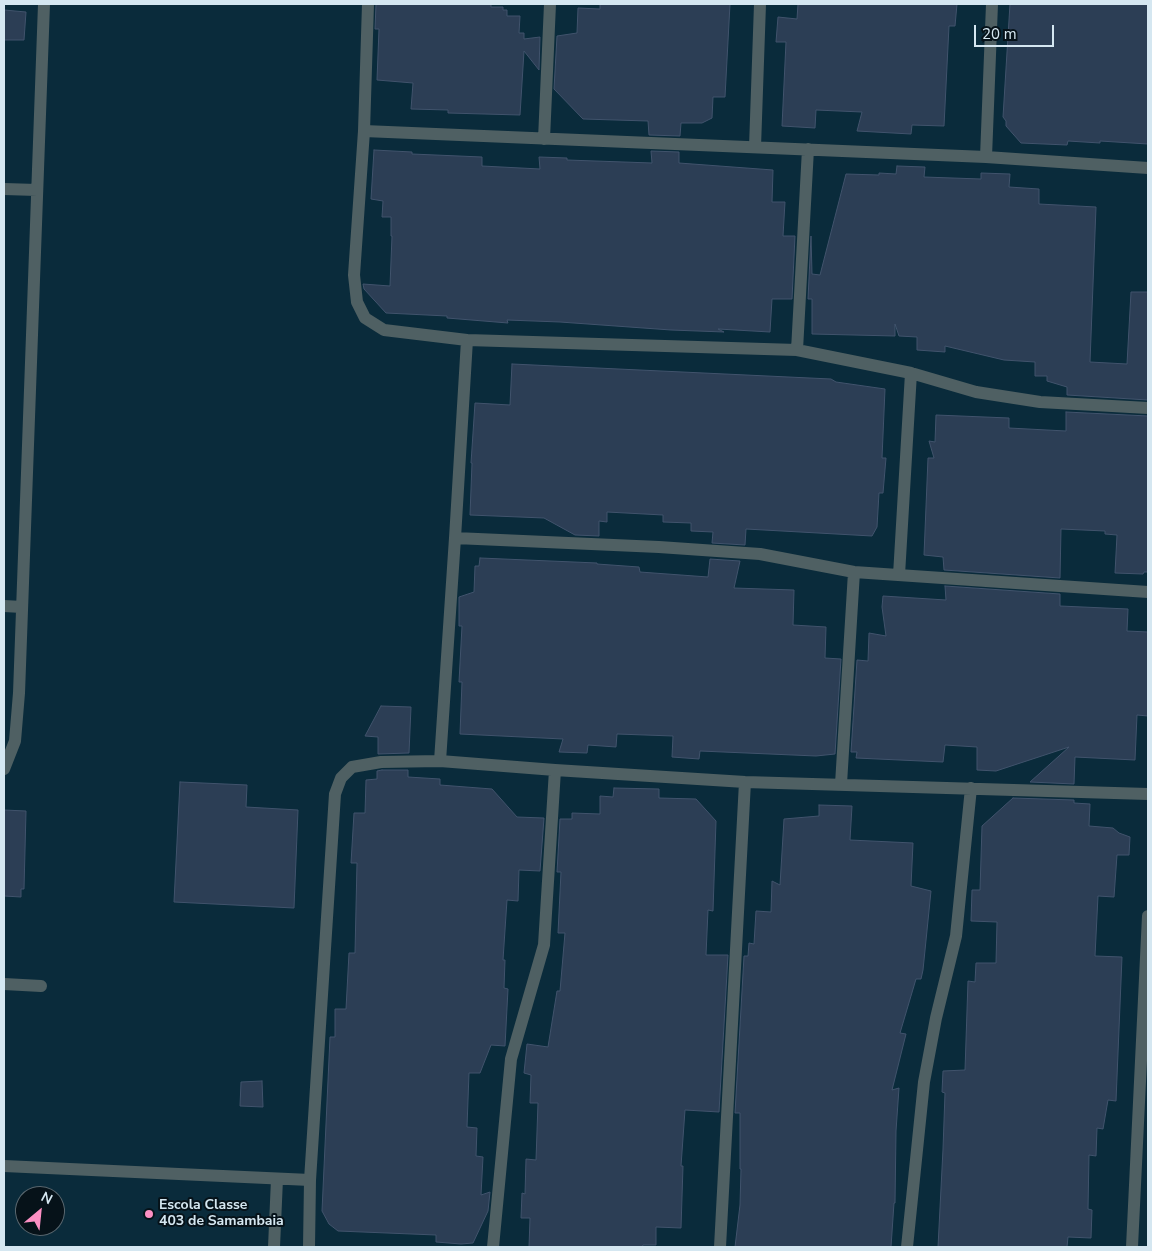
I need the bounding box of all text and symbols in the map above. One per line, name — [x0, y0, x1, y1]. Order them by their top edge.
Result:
scale bar — [977, 15, 1057, 47]
text: 20 m — [982, 24, 1017, 44]
north arrow — [15, 1186, 65, 1236]
text: N — [38, 1187, 56, 1209]
place label: Escola Classe 403 de Samambaia — [159, 1198, 284, 1230]
marker: Escola Classe 403 de Samambaia — [143, 1208, 155, 1220]

